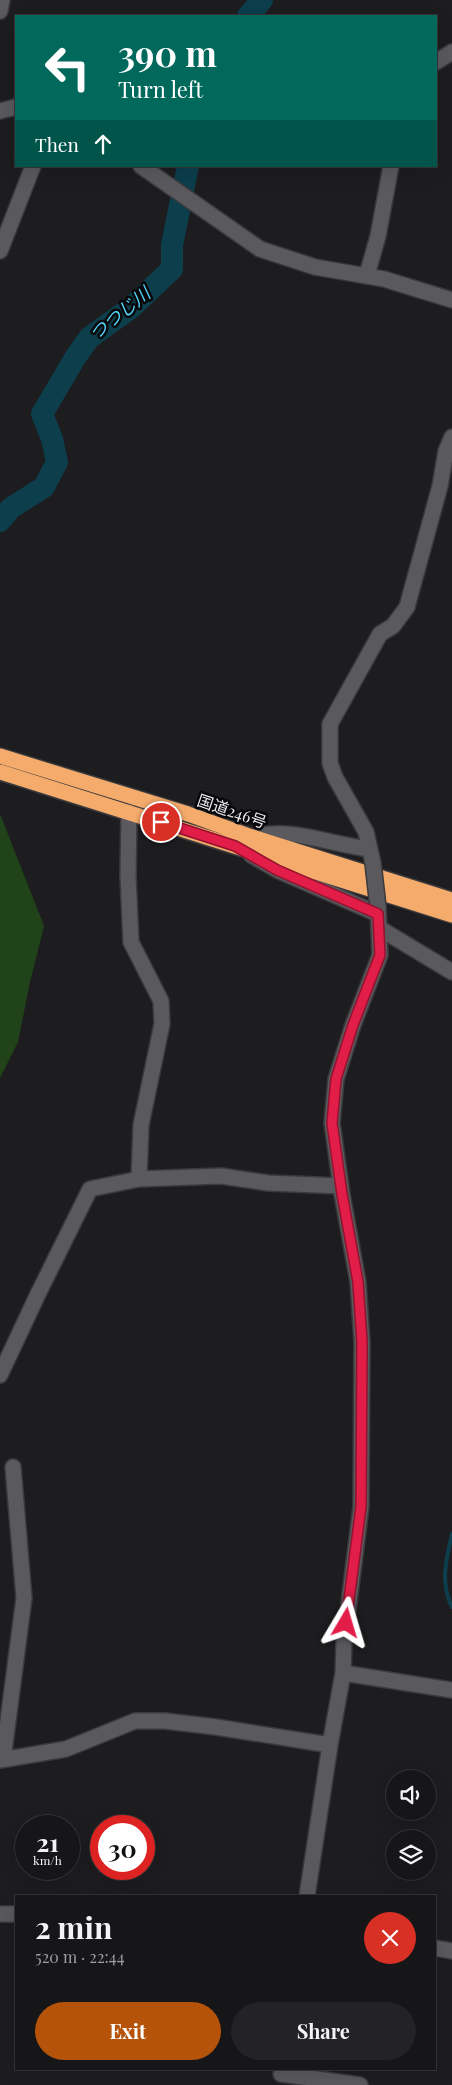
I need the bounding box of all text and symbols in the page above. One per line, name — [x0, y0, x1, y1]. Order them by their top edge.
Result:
text: 390 m — [118, 29, 217, 76]
icon: left — [35, 35, 100, 100]
text: Turn left — [118, 74, 203, 104]
icon: ahead — [89, 130, 117, 158]
text: Then — [35, 131, 79, 157]
water label: つつじ川 — [84, 280, 156, 345]
street label: 国道246号 — [195, 789, 270, 832]
pin — [140, 801, 182, 843]
icon: arrive — [147, 808, 175, 836]
position arrow — [319, 1596, 371, 1648]
map controls — [386, 1770, 436, 1880]
button: sound — [386, 1770, 436, 1820]
speed limit sign: 30 — [90, 1815, 155, 1880]
text: 21 — [36, 1825, 59, 1858]
button: layers — [386, 1830, 436, 1880]
text: km/h — [33, 1852, 62, 1868]
text: 2 min — [35, 1907, 112, 1947]
button: close — [364, 1912, 416, 1964]
text: 520 m · 22:44 — [35, 1946, 125, 1967]
button: Exit — [35, 2002, 221, 2060]
button: Share — [231, 2002, 416, 2060]

